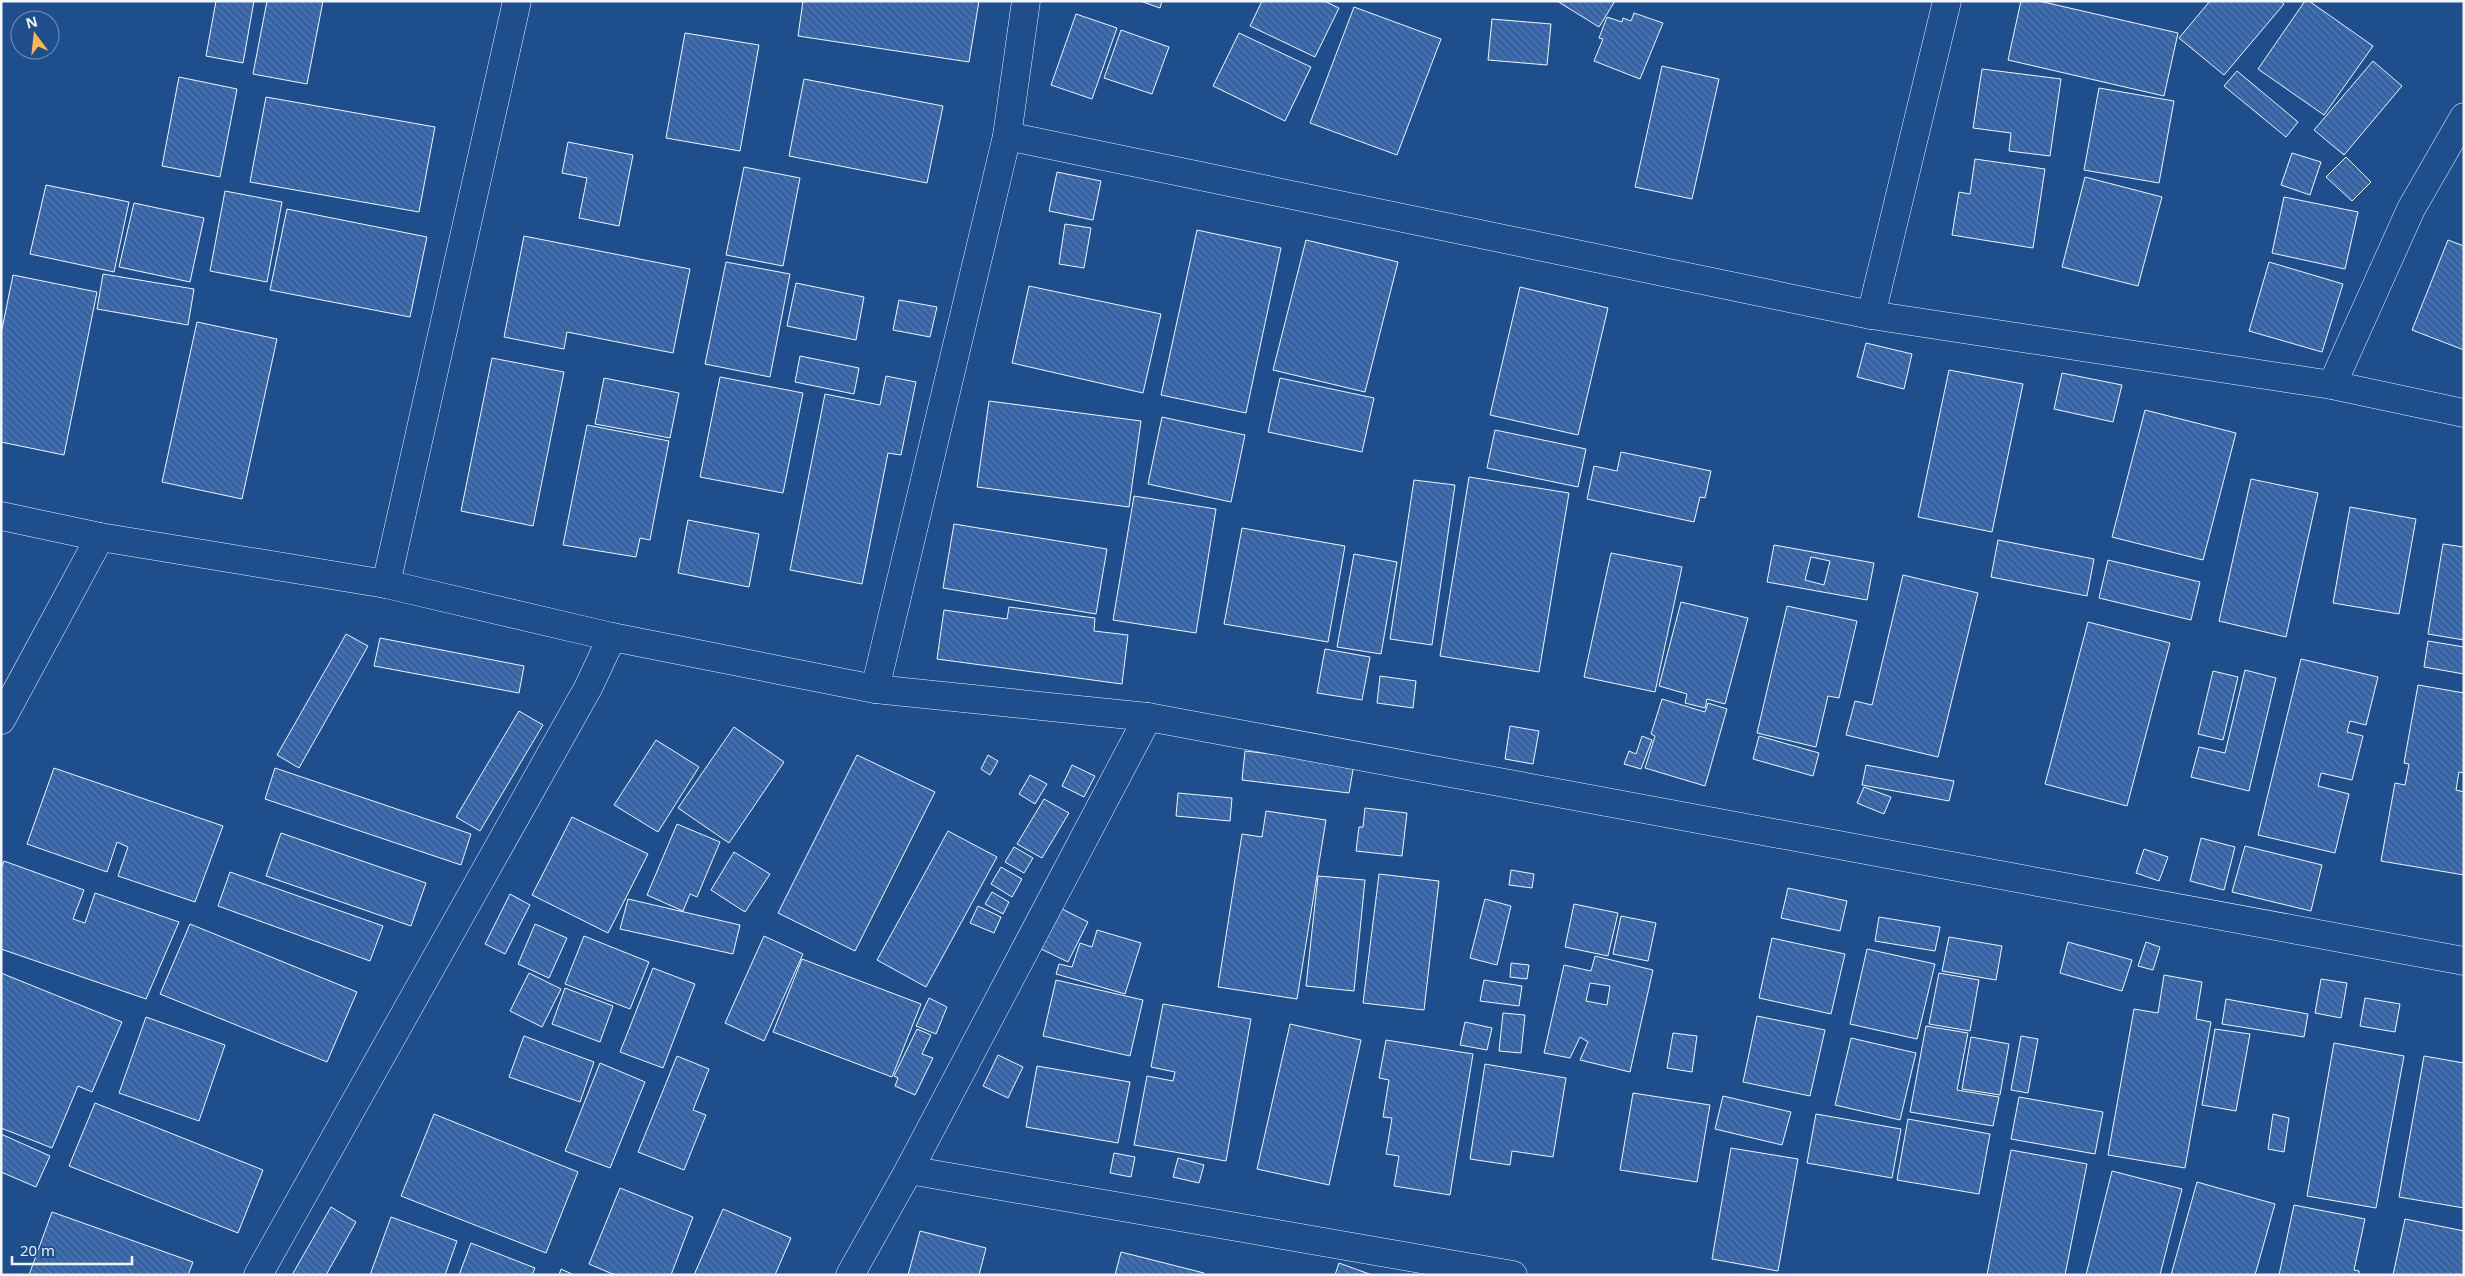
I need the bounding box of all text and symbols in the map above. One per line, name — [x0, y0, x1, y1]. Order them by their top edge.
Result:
north arrow — [10, 10, 60, 60]
text: N — [24, 11, 39, 33]
scale bar — [12, 1234, 132, 1266]
text: 20 m — [20, 1240, 55, 1260]

